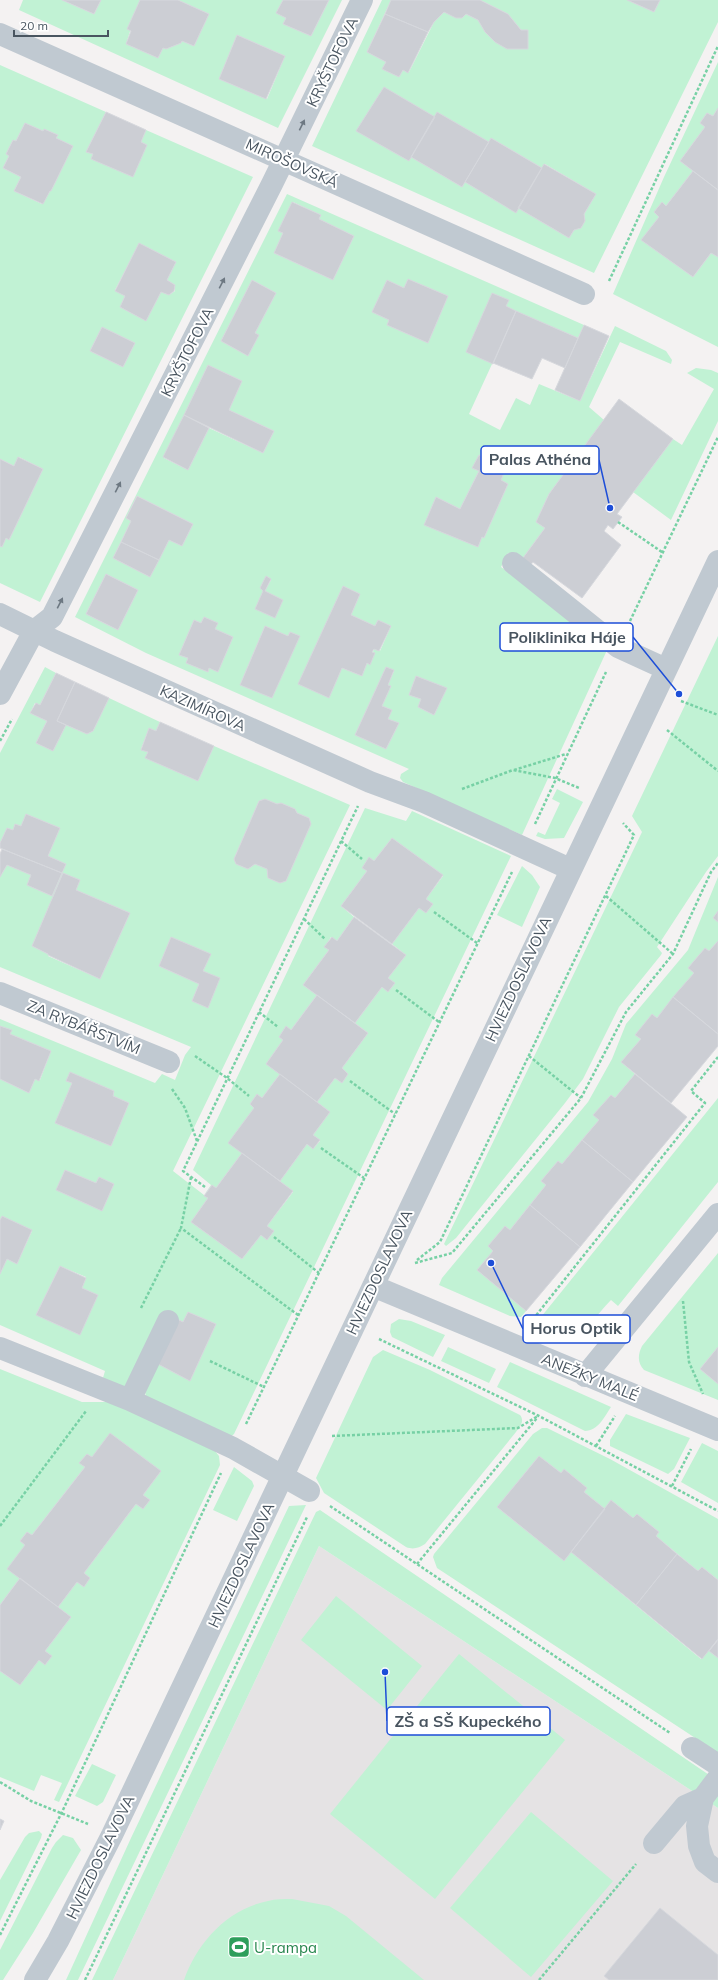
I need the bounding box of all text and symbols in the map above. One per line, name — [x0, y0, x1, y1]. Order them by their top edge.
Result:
scale bar — [14, 12, 108, 38]
street label: KRYŠTOFOVA — [302, 14, 362, 110]
text: 20 m — [20, 18, 48, 33]
one-way arrow — [298, 119, 305, 130]
street label: MIROŠOVSKÁ — [243, 134, 341, 192]
one-way arrow — [219, 278, 225, 289]
street label: KRYŠTOFOVA — [156, 304, 218, 400]
callout: Palas Athéna — [481, 446, 599, 474]
text: Palas Athéna — [489, 449, 591, 469]
one-way arrow — [115, 481, 122, 492]
one-way arrow — [56, 597, 63, 608]
callout: Poliklinika Háje — [500, 623, 633, 651]
text: Poliklinika Háje — [508, 627, 626, 647]
street label: KAZIMÍROVA — [157, 681, 249, 735]
street label: HVIEZDOSLAVOVA — [481, 913, 555, 1045]
street label: ZA RYBÁŘSTVÍM — [25, 996, 143, 1058]
street label: HVIEZDOSLAVOVA — [342, 1206, 416, 1338]
callout: Horus Optik — [523, 1315, 630, 1343]
text: Horus Optik — [530, 1318, 623, 1338]
street label: ANEŽKY MALÉ — [539, 1349, 641, 1405]
street label: HVIEZDOSLAVOVA — [204, 1499, 278, 1631]
callout: ZŠ a SŠ Kupeckého — [387, 1707, 550, 1735]
text: ZŠ a SŠ Kupeckého — [395, 1711, 541, 1731]
street label: HVIEZDOSLAVOVA — [62, 1792, 138, 1922]
sports icon: U-rampa — [226, 1934, 252, 1960]
place label: U-rampa — [254, 1938, 317, 1957]

